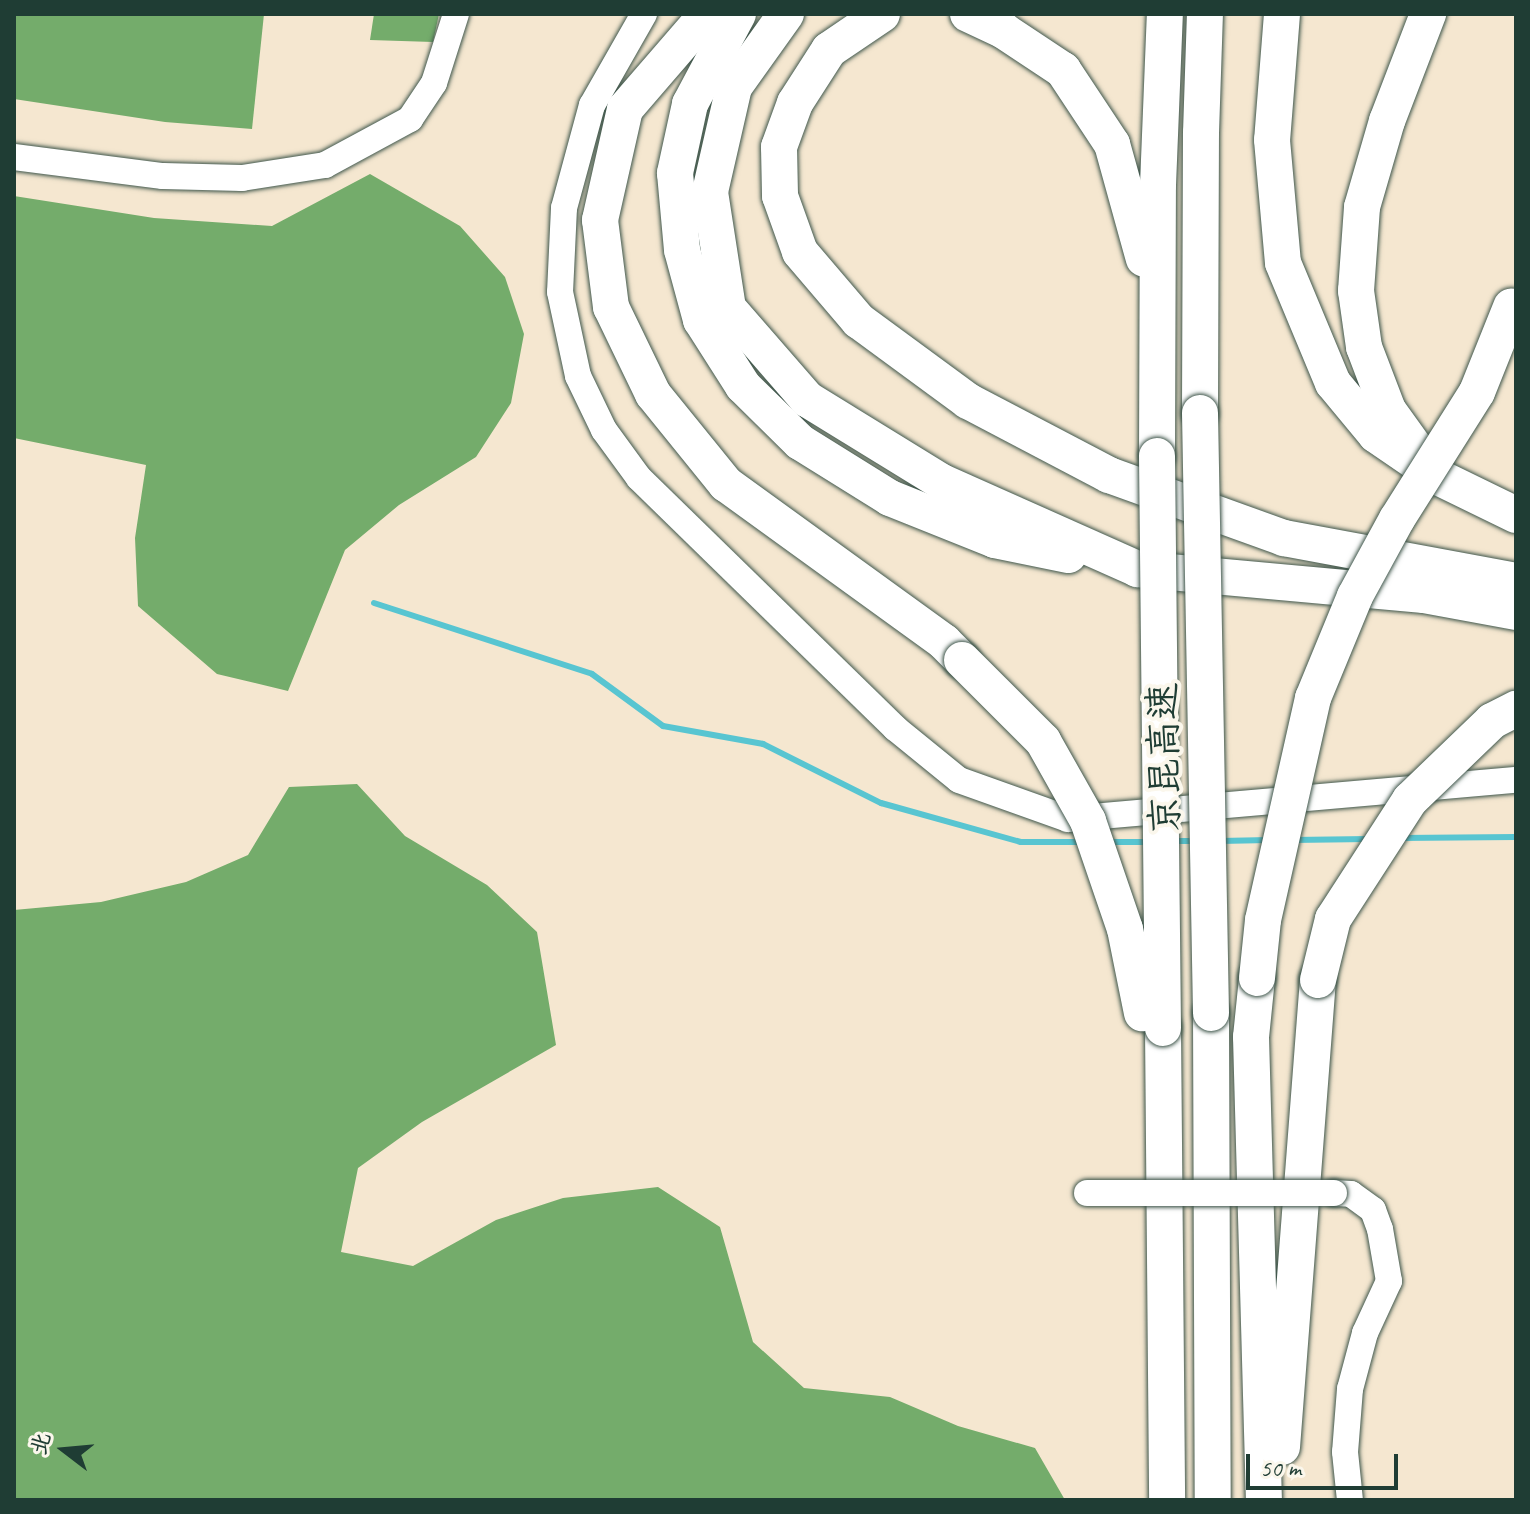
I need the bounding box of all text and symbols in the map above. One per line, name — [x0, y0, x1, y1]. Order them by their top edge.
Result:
street label: 京昆高速 — [1140, 682, 1188, 834]
north arrow — [24, 1410, 104, 1490]
text: 北 — [24, 1429, 57, 1458]
scale bar — [1250, 1438, 1402, 1488]
text: 50 m — [1260, 1453, 1301, 1483]

